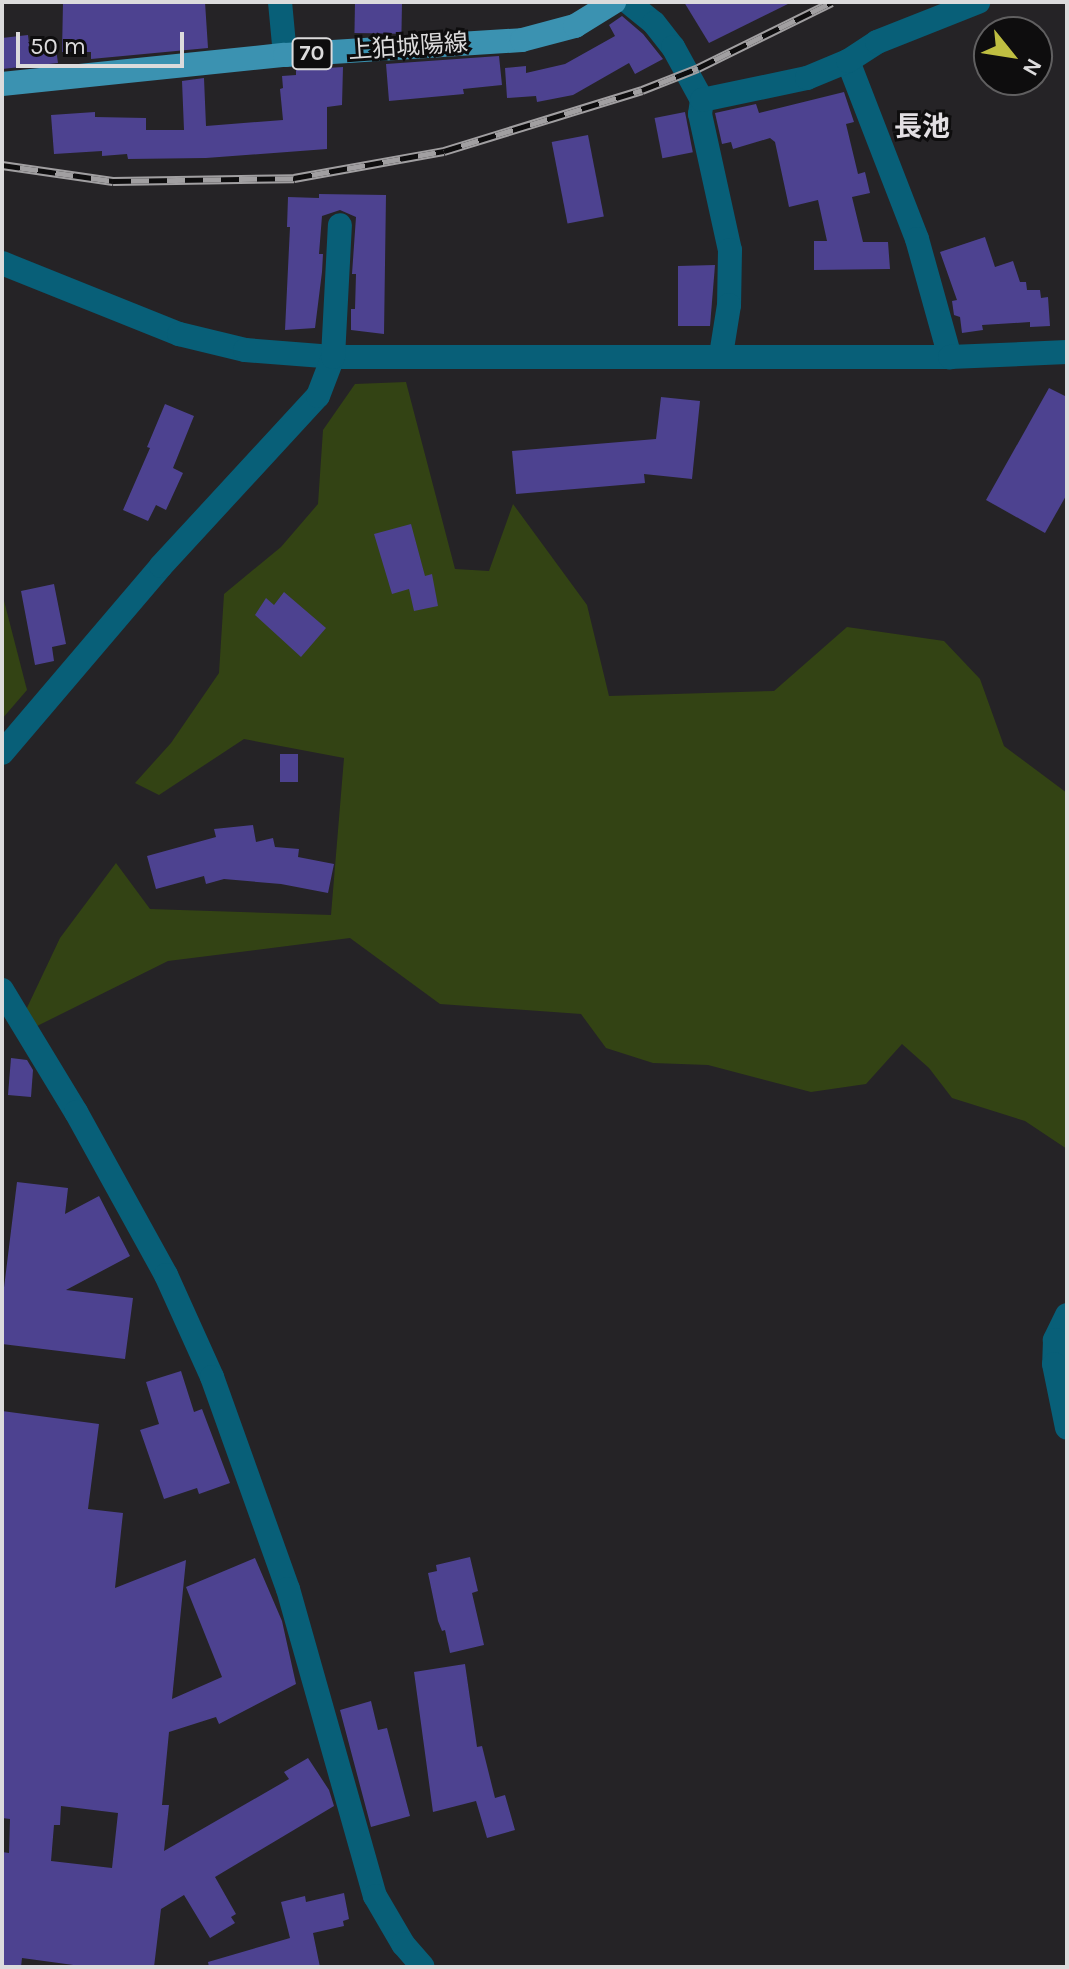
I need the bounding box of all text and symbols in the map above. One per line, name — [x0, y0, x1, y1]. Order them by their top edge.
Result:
scale bar — [20, 16, 188, 66]
north arrow — [973, 16, 1053, 96]
street label: 上狛城陽線 — [347, 28, 469, 66]
text: 50 m — [30, 32, 86, 60]
road number: 70 — [290, 36, 334, 72]
text: N — [1017, 54, 1047, 80]
district label: 長池 — [894, 110, 950, 144]

